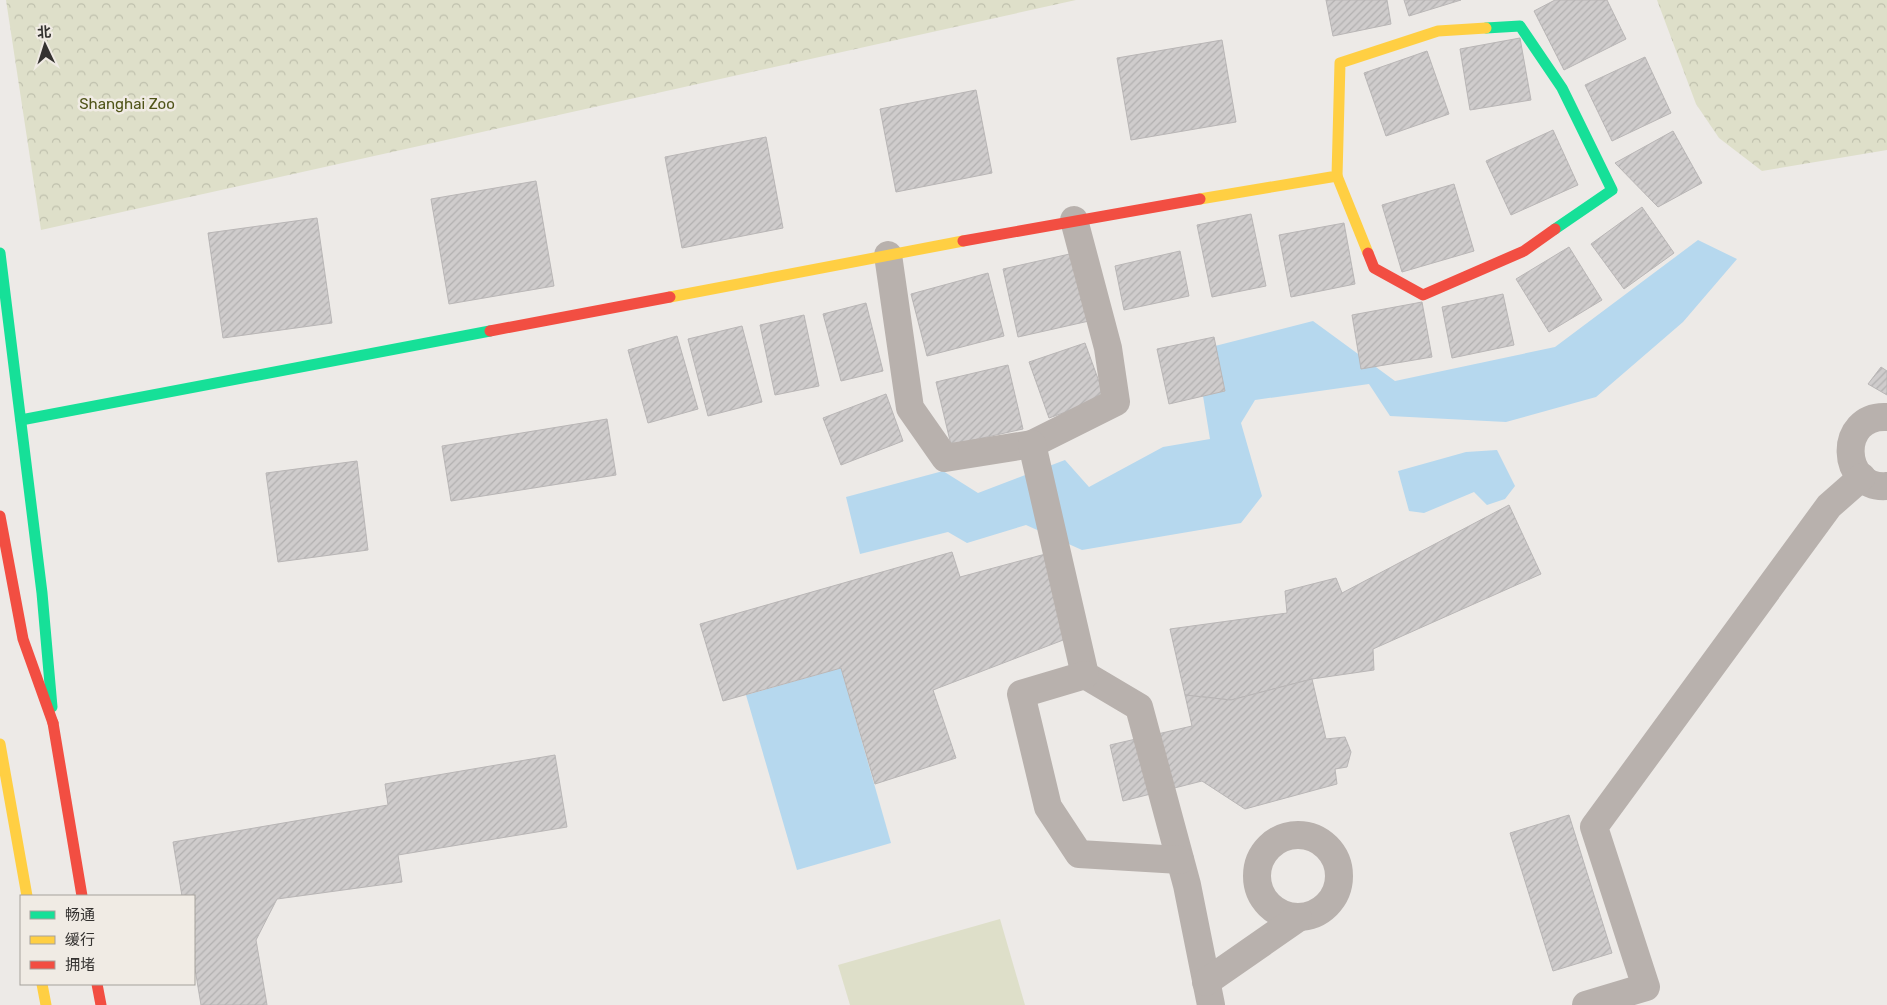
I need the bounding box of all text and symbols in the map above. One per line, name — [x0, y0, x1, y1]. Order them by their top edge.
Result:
north arrow — [20, 20, 70, 70]
text: 北 — [37, 24, 52, 41]
park label: Shanghai Zoo — [79, 95, 175, 113]
legend — [20, 895, 195, 985]
text: 畅通 — [65, 906, 95, 924]
text: 缓行 — [65, 931, 95, 949]
text: 拥堵 — [65, 956, 95, 974]

